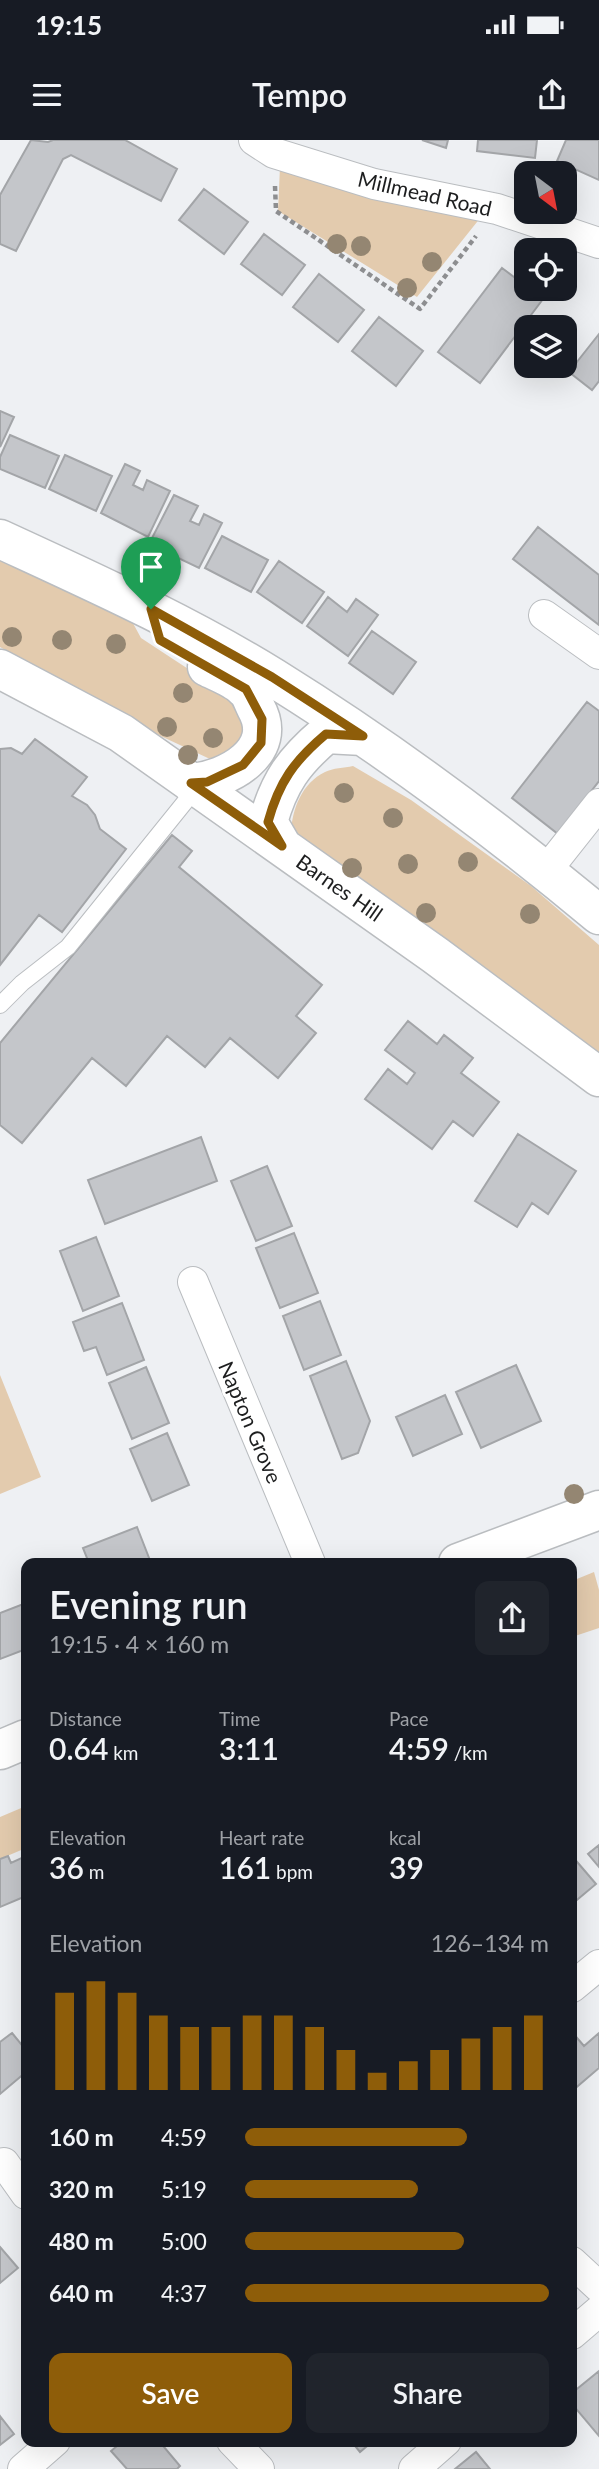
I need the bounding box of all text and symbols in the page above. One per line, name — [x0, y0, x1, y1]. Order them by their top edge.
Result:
text: 19:15 — [35, 9, 102, 41]
text: Tempo — [252, 75, 347, 114]
icon: menu — [28, 76, 66, 114]
icon: share — [533, 76, 571, 114]
north arrow — [514, 161, 578, 224]
map controls — [514, 161, 577, 378]
street label: Millmead Road — [356, 165, 494, 221]
button: locate — [514, 238, 577, 301]
button: layers — [514, 315, 577, 378]
pin — [121, 537, 181, 609]
icon: arrive — [132, 548, 170, 586]
street label: Barnes Hill — [292, 848, 388, 926]
street label: Napton Grove — [214, 1357, 288, 1487]
text: Evening run — [49, 1581, 248, 1627]
button: share — [475, 1581, 549, 1655]
text: 19:15 · 4 × 160 m — [49, 1630, 229, 1658]
text: Distance — [49, 1707, 122, 1730]
text: Time — [219, 1707, 260, 1730]
text: Pace — [389, 1707, 428, 1730]
text: 0.64 — [49, 1730, 108, 1766]
text: 3:11 — [219, 1730, 279, 1766]
text: 4:59 — [389, 1730, 449, 1766]
text: km — [108, 1741, 138, 1764]
text: /km — [449, 1741, 488, 1764]
text: Elevation — [49, 1826, 126, 1849]
text: Heart rate — [219, 1826, 304, 1849]
text: kcal — [389, 1826, 421, 1849]
text: 36 — [49, 1849, 84, 1885]
text: 161 — [219, 1849, 271, 1885]
text: 39 — [389, 1849, 424, 1885]
text: m — [84, 1860, 104, 1883]
text: bpm — [271, 1860, 313, 1883]
text: Elevation — [49, 1929, 142, 1957]
text: 126–134 m — [431, 1929, 549, 1957]
text: 160 m — [49, 2123, 114, 2151]
text: 4:59 — [161, 2123, 207, 2151]
text: 320 m — [49, 2175, 114, 2203]
text: 5:19 — [161, 2175, 207, 2203]
text: 480 m — [49, 2227, 114, 2255]
text: 5:00 — [161, 2227, 207, 2255]
text: 640 m — [49, 2279, 114, 2307]
text: 4:37 — [161, 2279, 207, 2307]
button: Save — [49, 2353, 292, 2433]
button: Share — [306, 2353, 549, 2433]

